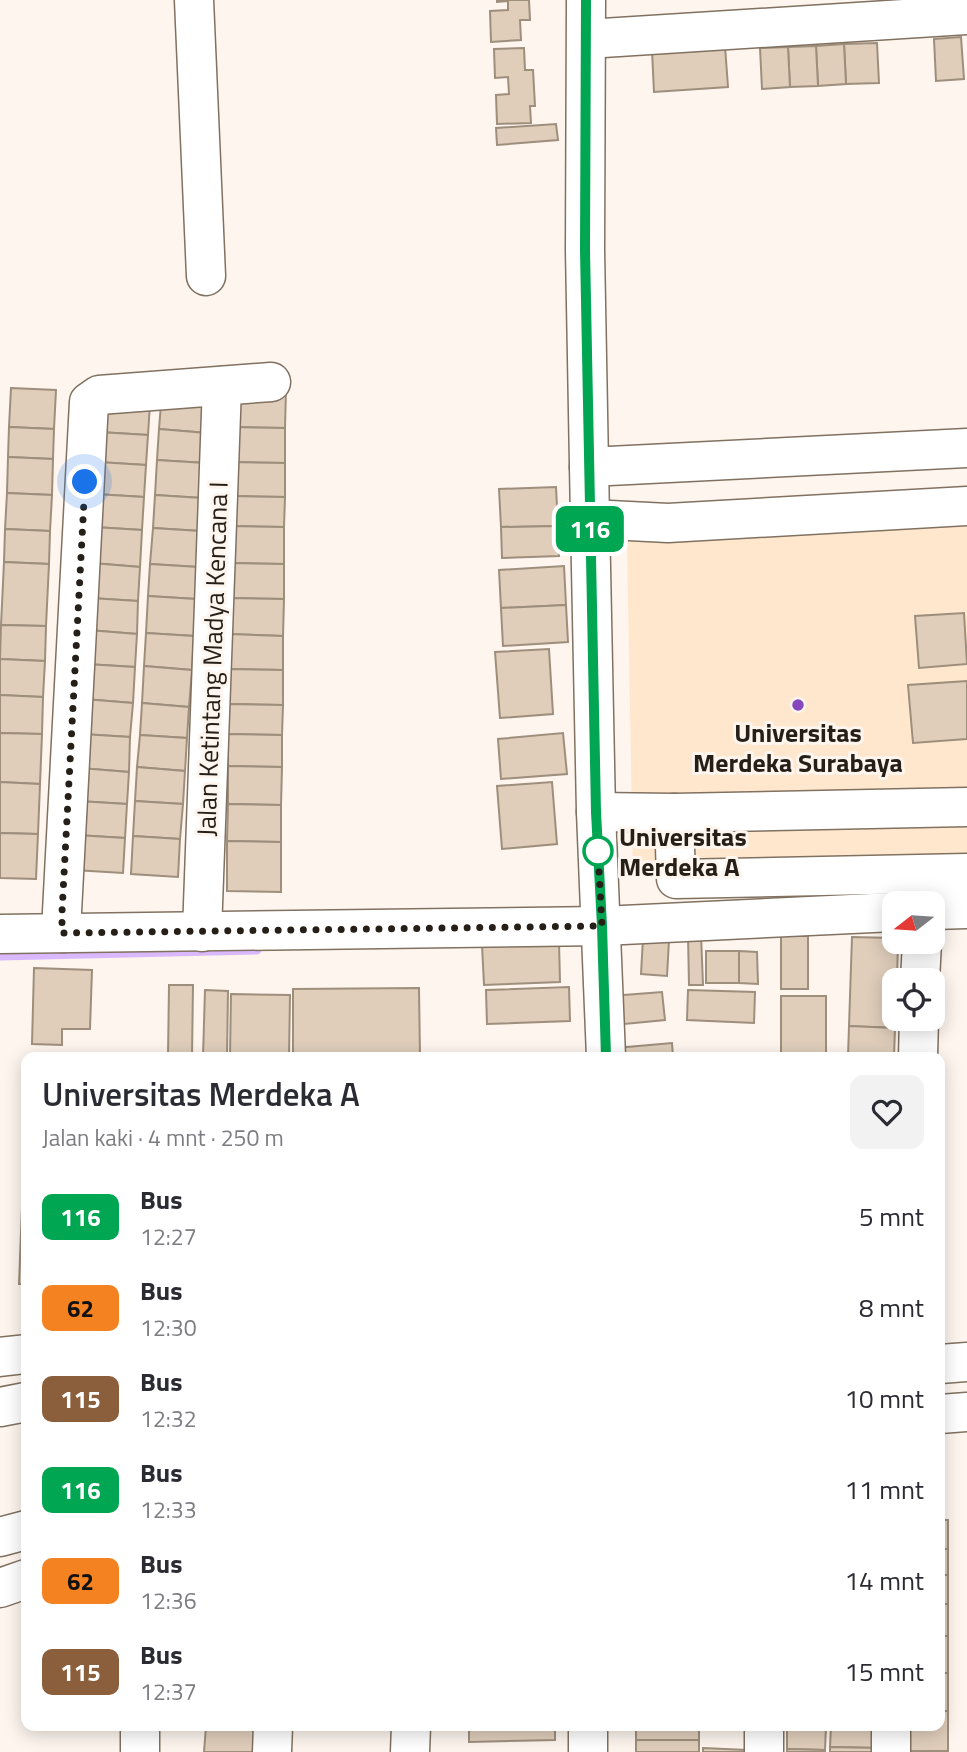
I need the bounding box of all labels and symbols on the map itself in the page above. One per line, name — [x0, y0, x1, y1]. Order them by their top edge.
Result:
your location — [67, 464, 102, 499]
street label: Jalan Ketintang Madya Kencana I — [186, 481, 238, 837]
line badge: 116 — [550, 506, 630, 552]
marker: Universitas Merdeka Surabaya — [790, 697, 806, 713]
place label: Universitas Merdeka Surabaya — [693, 713, 903, 782]
place label: Universitas Merdeka A — [619, 817, 747, 886]
marker: Universitas Merdeka A — [583, 836, 613, 866]
north arrow — [882, 891, 945, 954]

